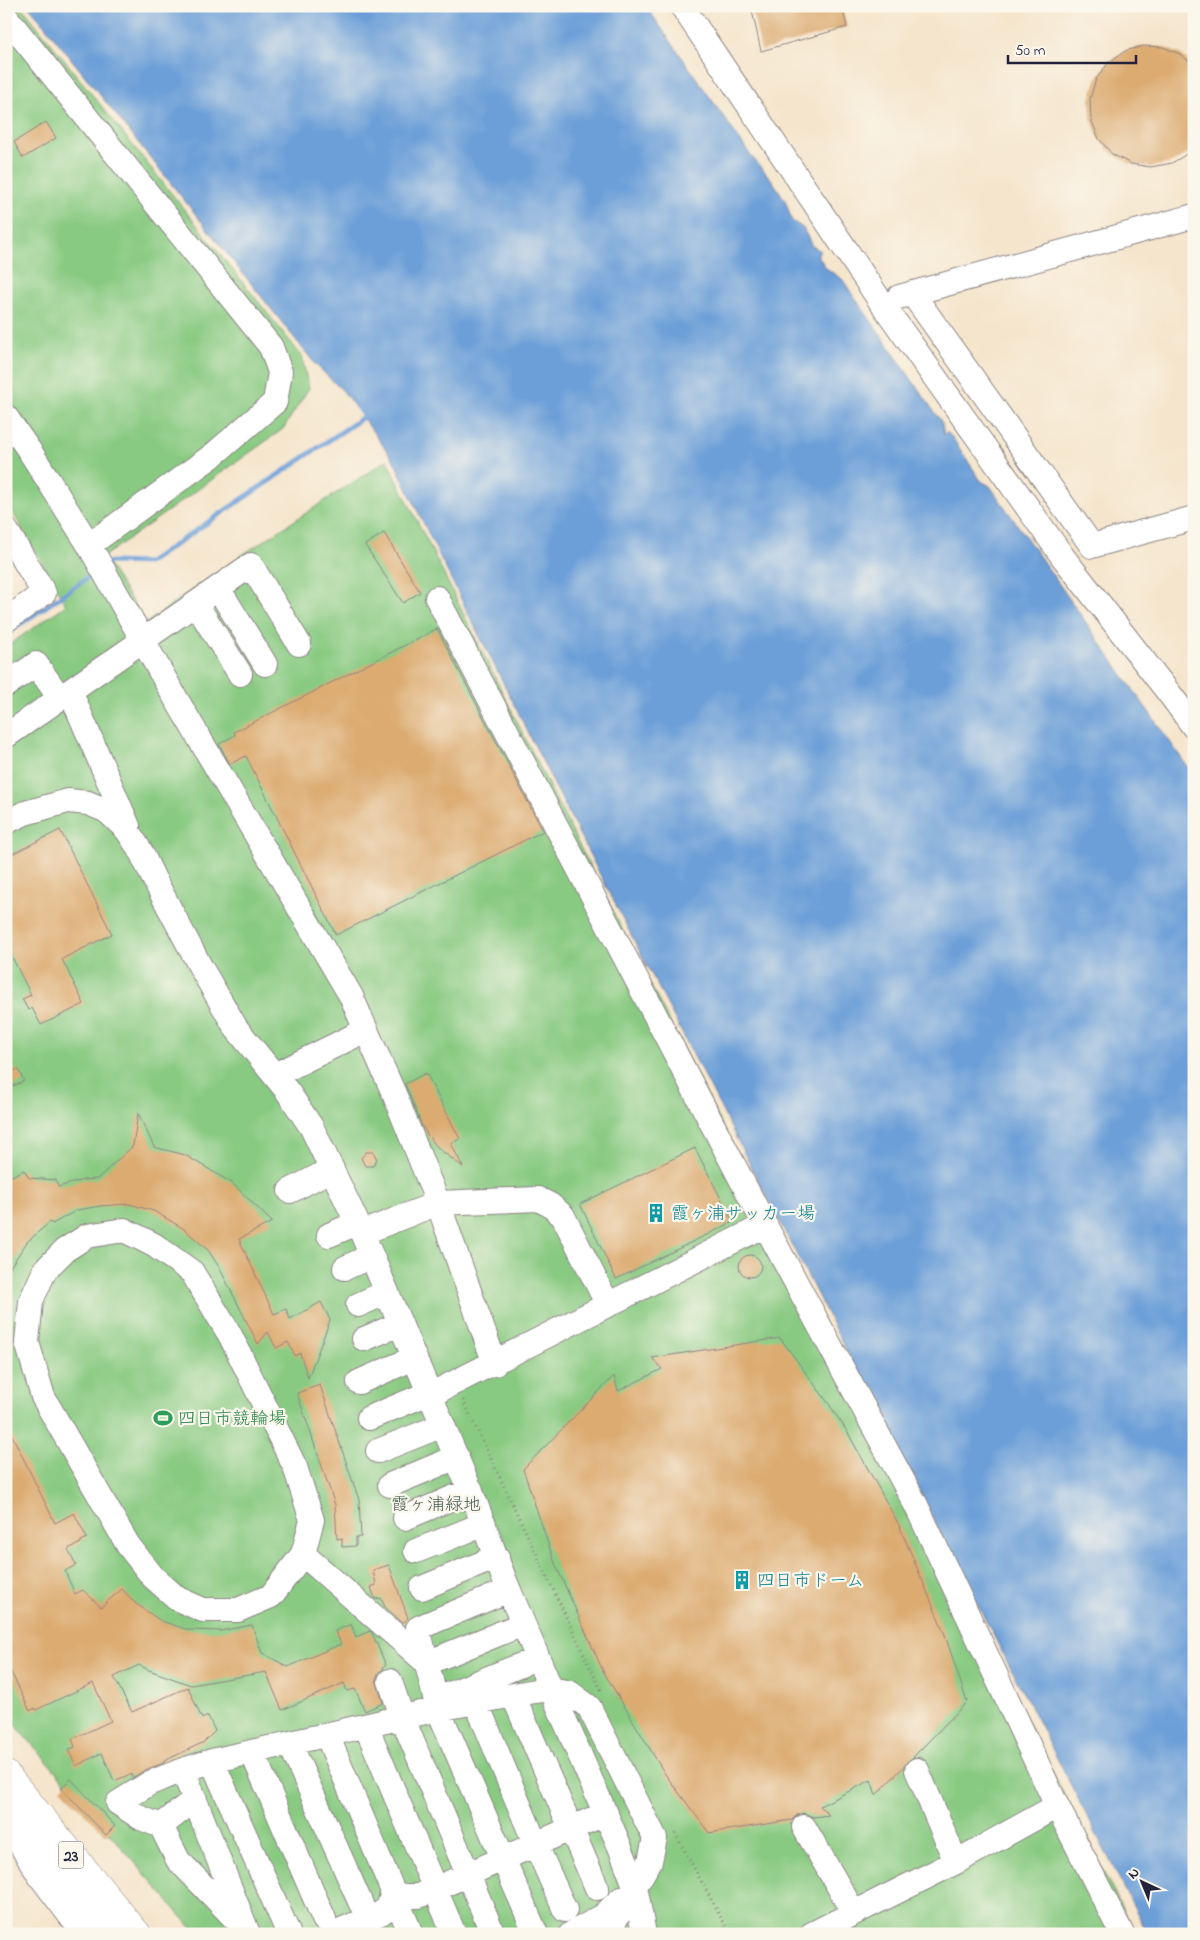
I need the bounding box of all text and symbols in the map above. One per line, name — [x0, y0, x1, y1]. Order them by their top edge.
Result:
scale bar — [1008, 32, 1135, 64]
text: 50 m — [1015, 40, 1046, 62]
building icon: 霞ヶ浦サッカー場 — [645, 1202, 667, 1224]
place label: 霞ヶ浦サッカー場 — [671, 1202, 815, 1228]
sports icon: 四日市競輪場 — [152, 1407, 174, 1429]
place label: 四日市競輪場 — [178, 1407, 286, 1433]
park label: 霞ヶ浦緑地 — [391, 1493, 481, 1519]
building icon: 四日市ドーム — [731, 1569, 753, 1591]
place label: 四日市ドーム — [757, 1569, 864, 1595]
road number: 23 — [58, 1842, 84, 1868]
north arrow — [1118, 1858, 1168, 1908]
text: N — [1123, 1863, 1145, 1885]

